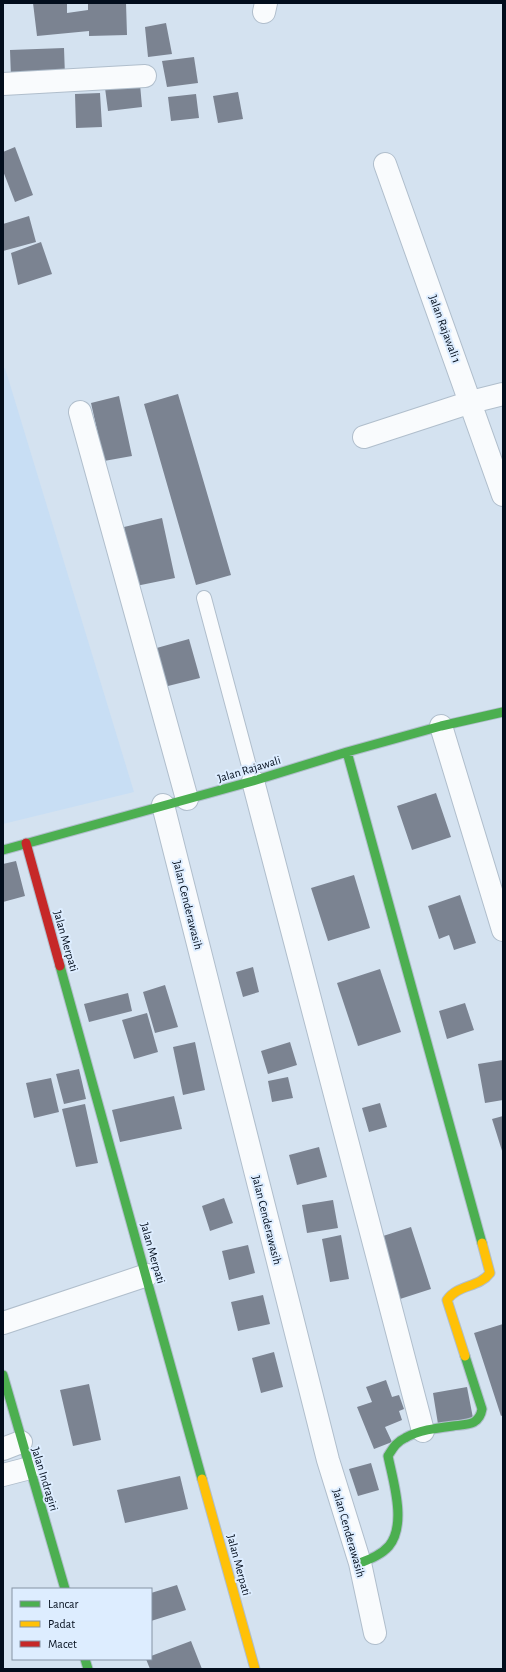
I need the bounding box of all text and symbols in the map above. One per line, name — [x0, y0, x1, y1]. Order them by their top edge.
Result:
street label: Jalan Rajawali 1 — [426, 293, 463, 365]
street label: Jalan Rajawali — [216, 754, 282, 785]
street label: Jalan Cenderawasih — [171, 859, 205, 951]
street label: Jalan Merpati — [52, 909, 80, 973]
street label: Jalan Cenderawasih — [250, 1174, 284, 1266]
street label: Jalan Merpati — [139, 1221, 167, 1285]
street label: Jalan Indragiri — [30, 1446, 60, 1512]
street label: Jalan Cenderawasih — [331, 1487, 367, 1579]
street label: Jalan Merpati — [225, 1533, 253, 1597]
legend — [12, 1588, 152, 1660]
text: Lancar — [48, 1598, 79, 1610]
text: Padat — [48, 1618, 75, 1630]
text: Macet — [48, 1638, 77, 1650]

